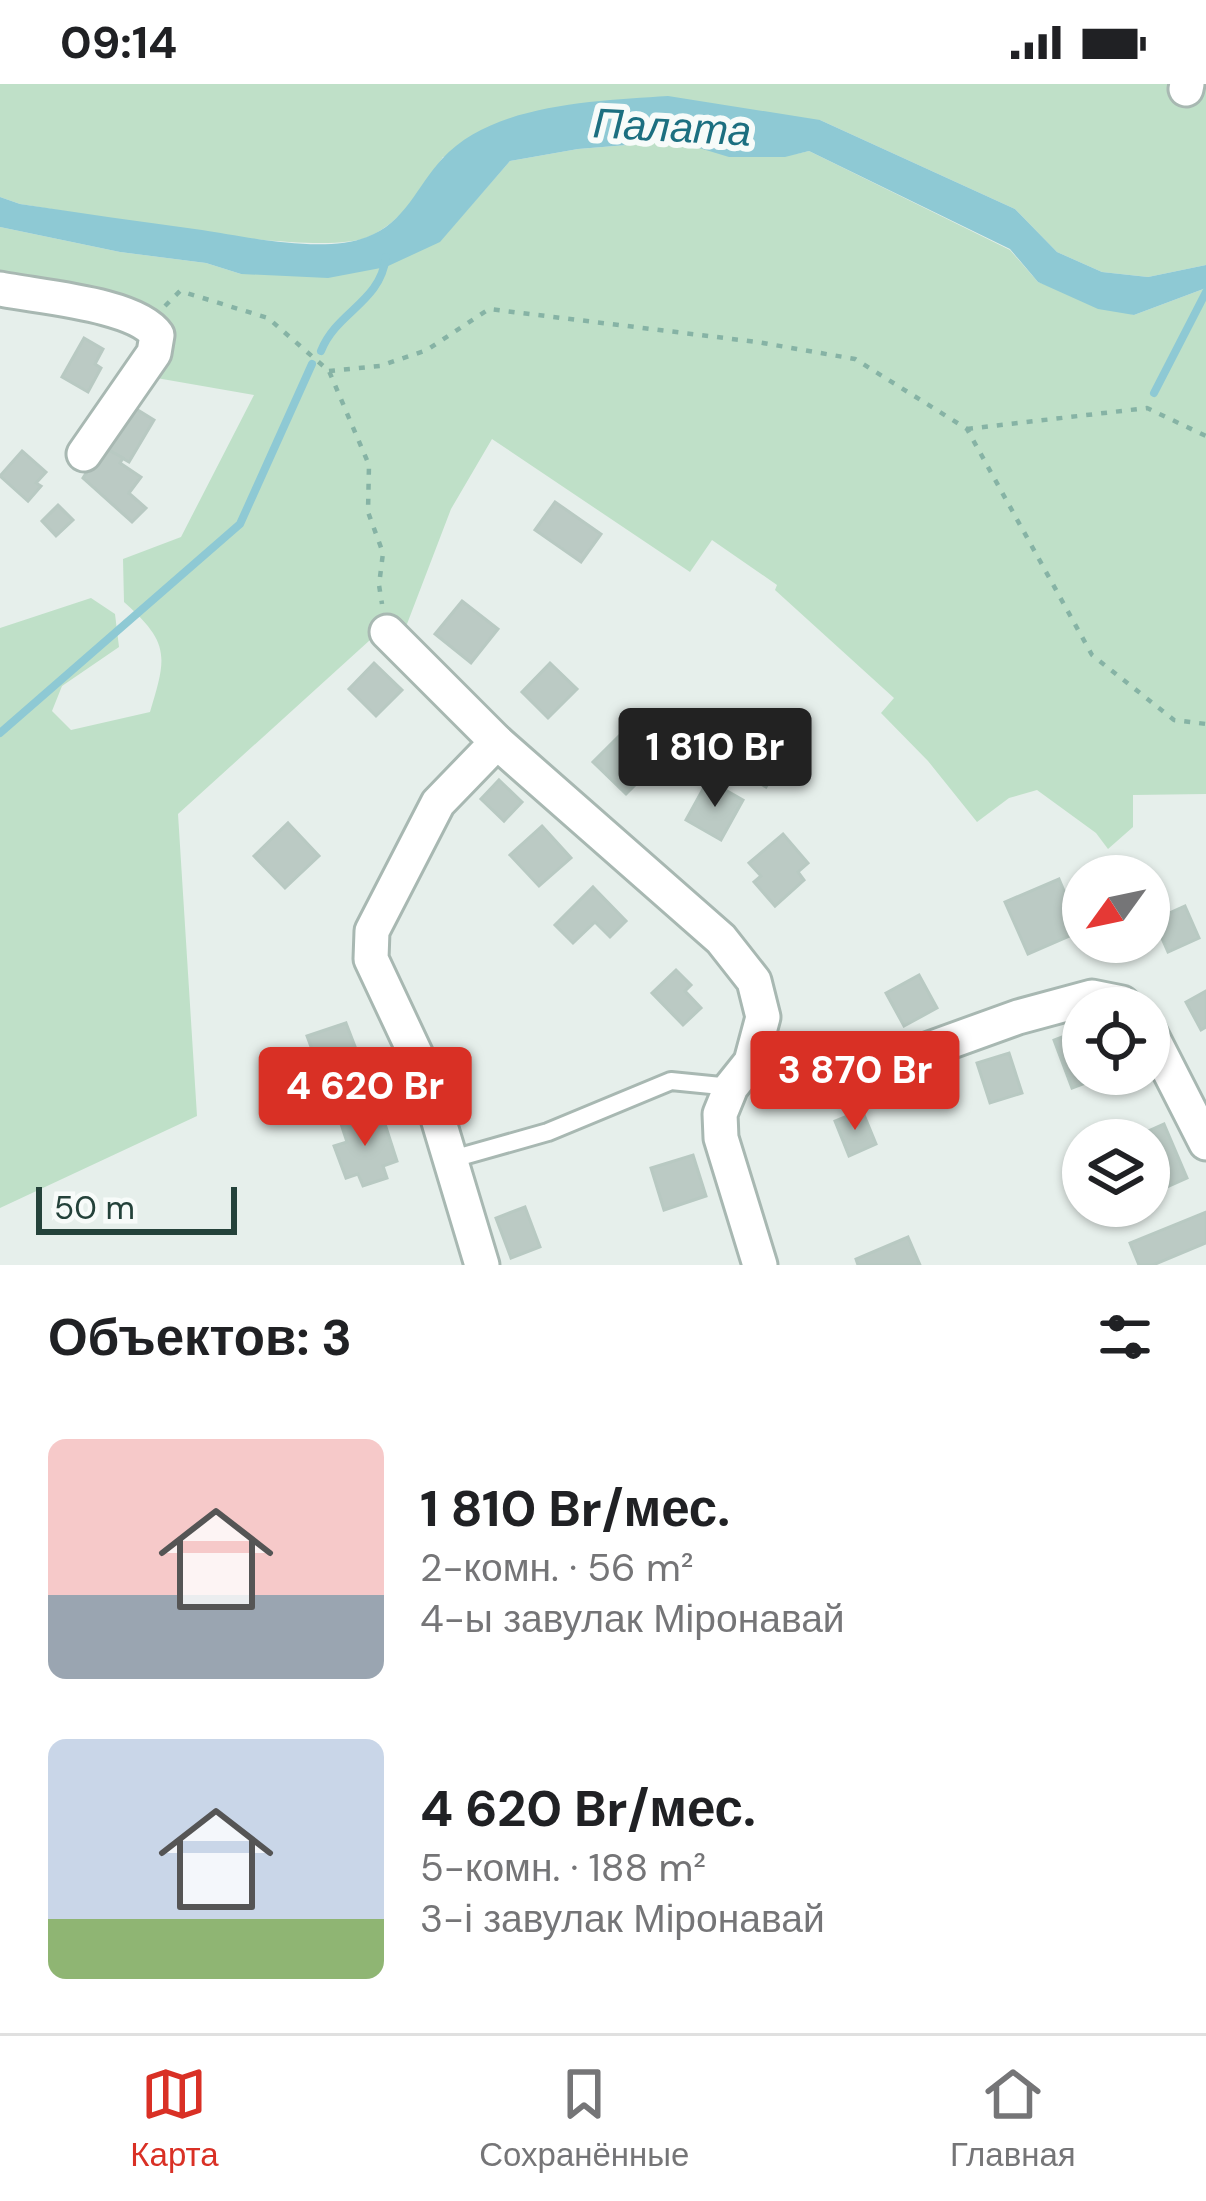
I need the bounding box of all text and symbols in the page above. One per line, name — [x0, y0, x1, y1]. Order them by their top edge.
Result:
text: 09:14 — [60, 13, 177, 72]
water label: Палата — [592, 95, 752, 159]
pin: 1 810 Br — [591, 708, 839, 810]
text: 1 810 Br — [646, 721, 784, 772]
north arrow — [1062, 855, 1170, 963]
map controls — [1062, 855, 1170, 1227]
button: locate — [1062, 987, 1170, 1095]
pin: 3 870 Br — [731, 1031, 979, 1133]
text: 3 870 Br — [777, 1044, 933, 1095]
pin: 4 620 Br — [241, 1047, 489, 1149]
text: 4 620 Br — [286, 1060, 444, 1111]
button: layers — [1062, 1119, 1170, 1227]
scale bar — [36, 1181, 237, 1234]
text: 50 m — [54, 1186, 135, 1229]
text: Объектов: 3 — [48, 1304, 352, 1371]
icon: filters — [1092, 1304, 1158, 1370]
text: 1 810 Br/мес. — [420, 1475, 730, 1542]
icon: home — [144, 1487, 288, 1631]
text: 2-комн. · 56 m² — [420, 1542, 694, 1593]
text: 4-ы завулак Міронавай — [420, 1593, 845, 1644]
text: 4 620 Br/мес. — [420, 1775, 756, 1842]
icon: home — [144, 1787, 288, 1931]
text: 5-комн. · 188 m² — [420, 1842, 706, 1893]
text: 3-і завулак Міронавай — [420, 1893, 825, 1944]
tab: Карта — [130, 2061, 219, 2176]
tab: Сохранённые — [479, 2061, 689, 2176]
tab: Главная — [950, 2061, 1076, 2176]

